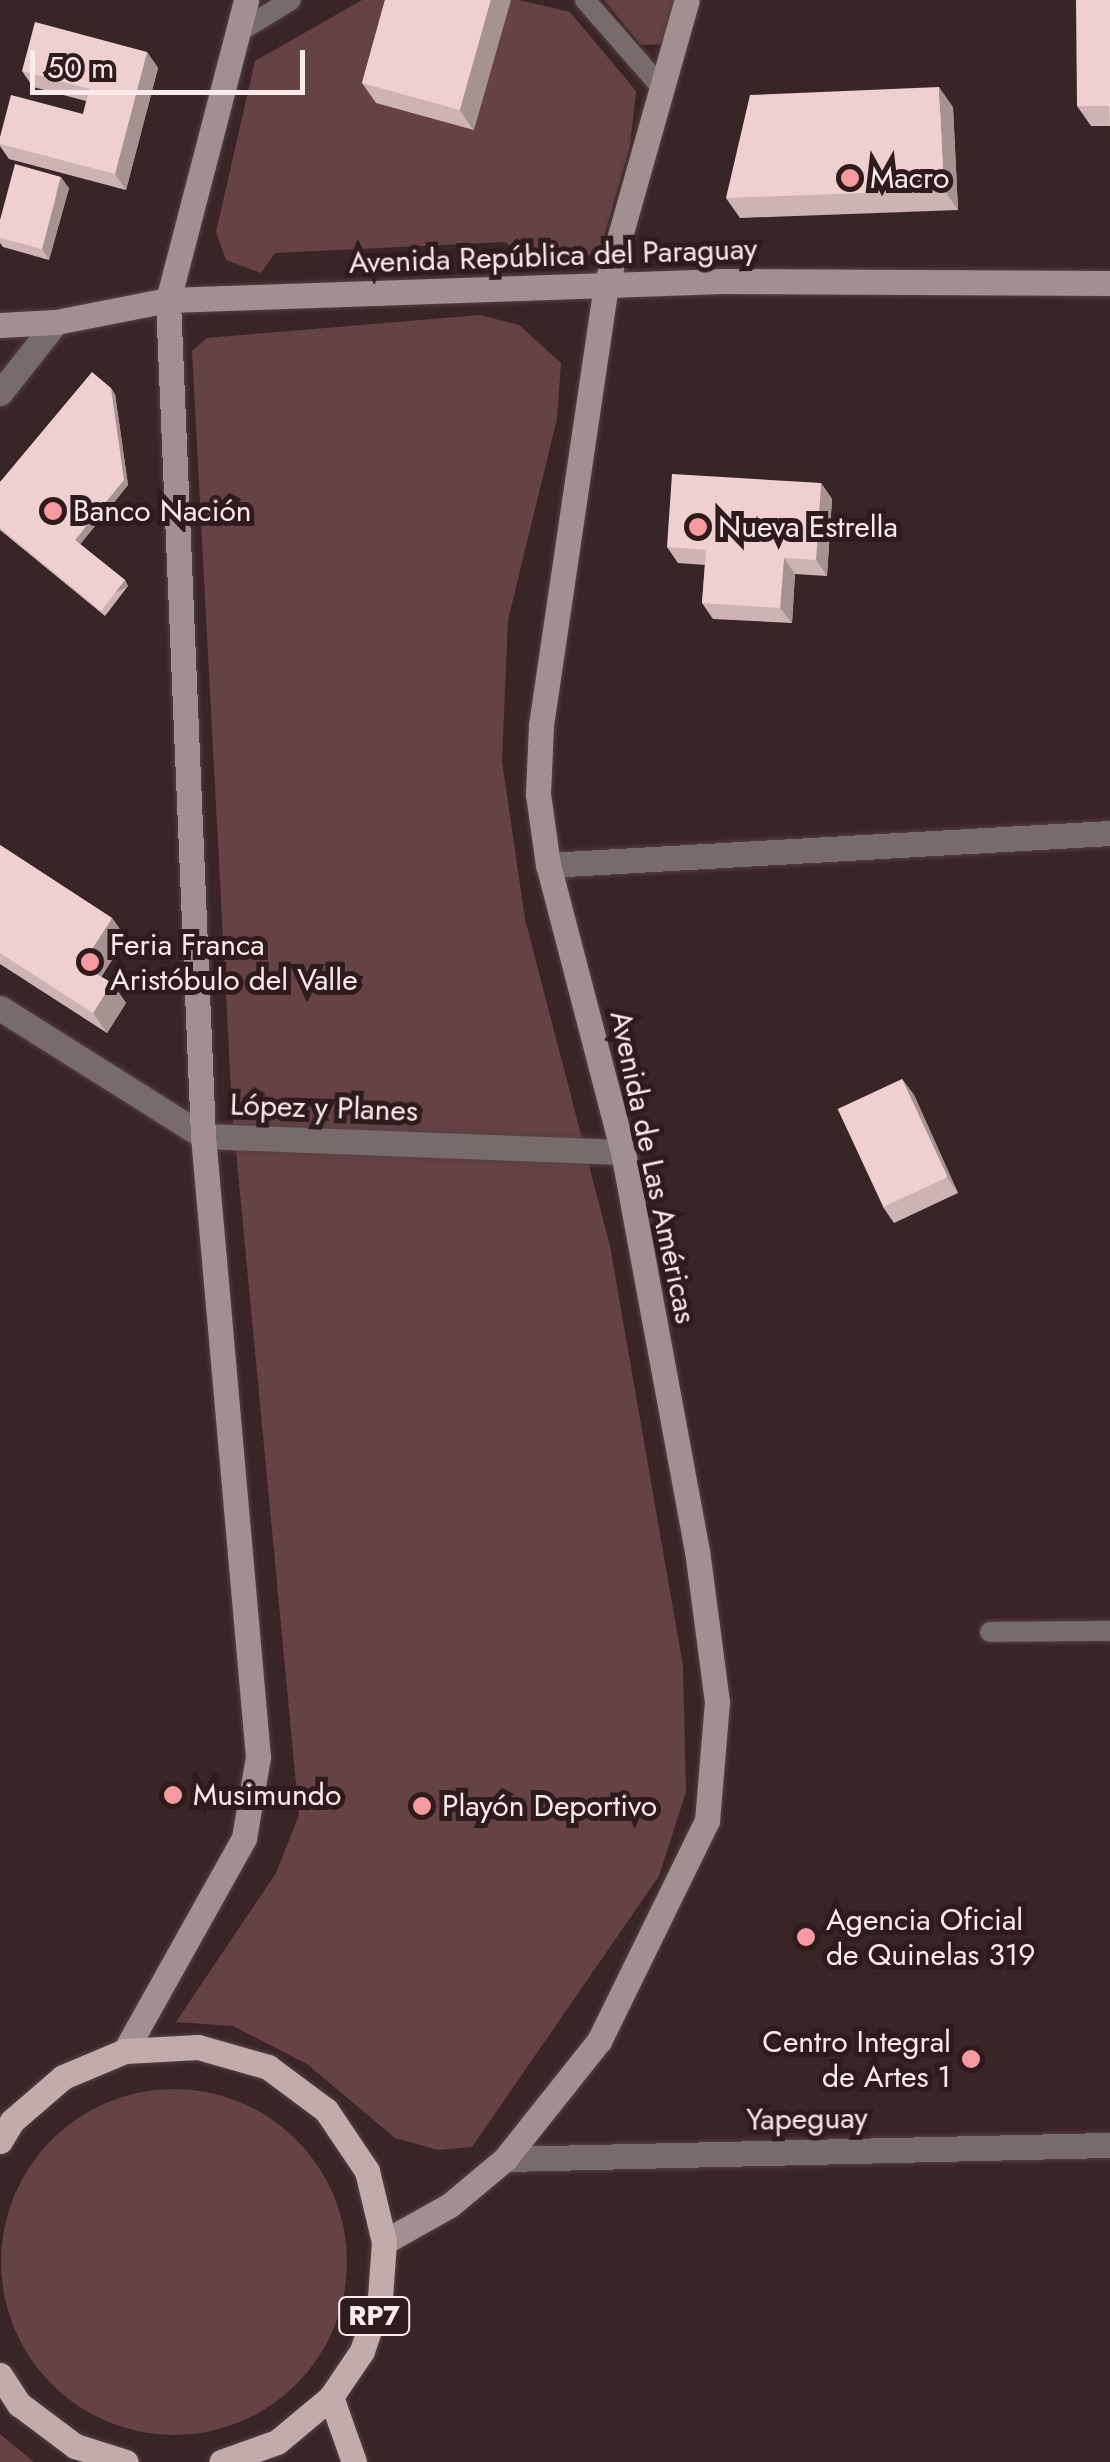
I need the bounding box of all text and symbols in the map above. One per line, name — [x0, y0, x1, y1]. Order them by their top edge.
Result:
scale bar — [35, 30, 310, 92]
text: 50 m — [47, 46, 114, 89]
place label: Macro — [870, 160, 949, 196]
marker: Macro — [839, 167, 861, 189]
street label: Avenida República del Paraguay — [348, 231, 758, 281]
place label: Banco Nación — [73, 493, 252, 529]
marker: Banco Nación — [42, 500, 64, 522]
place label: Nueva Estrella — [718, 509, 898, 545]
marker: Nueva Estrella — [687, 516, 709, 538]
place label: Feria Franca Aristóbulo del Valle — [110, 927, 358, 998]
marker: Feria Franca Aristóbulo del Valle — [79, 951, 101, 973]
street label: Avenida de Las Américas — [602, 1007, 704, 1327]
street label: López y Planes — [229, 1087, 419, 1129]
place label: Musimundo — [193, 1777, 341, 1813]
marker: Musimundo — [162, 1784, 184, 1806]
place label: Playón Deportivo — [442, 1788, 657, 1824]
marker: Playón Deportivo — [411, 1795, 433, 1817]
place label: Agencia Oficial de Quinelas 319 — [826, 1902, 1036, 1972]
marker: Agencia Oficial de Quinelas 319 — [795, 1926, 817, 1948]
place label: Centro Integral de Artes 1 — [762, 2024, 951, 2094]
marker: Centro Integral de Artes 1 — [960, 2048, 982, 2070]
street label: Yapeguay — [746, 2100, 868, 2138]
road number: RP7 — [336, 2293, 412, 2339]

